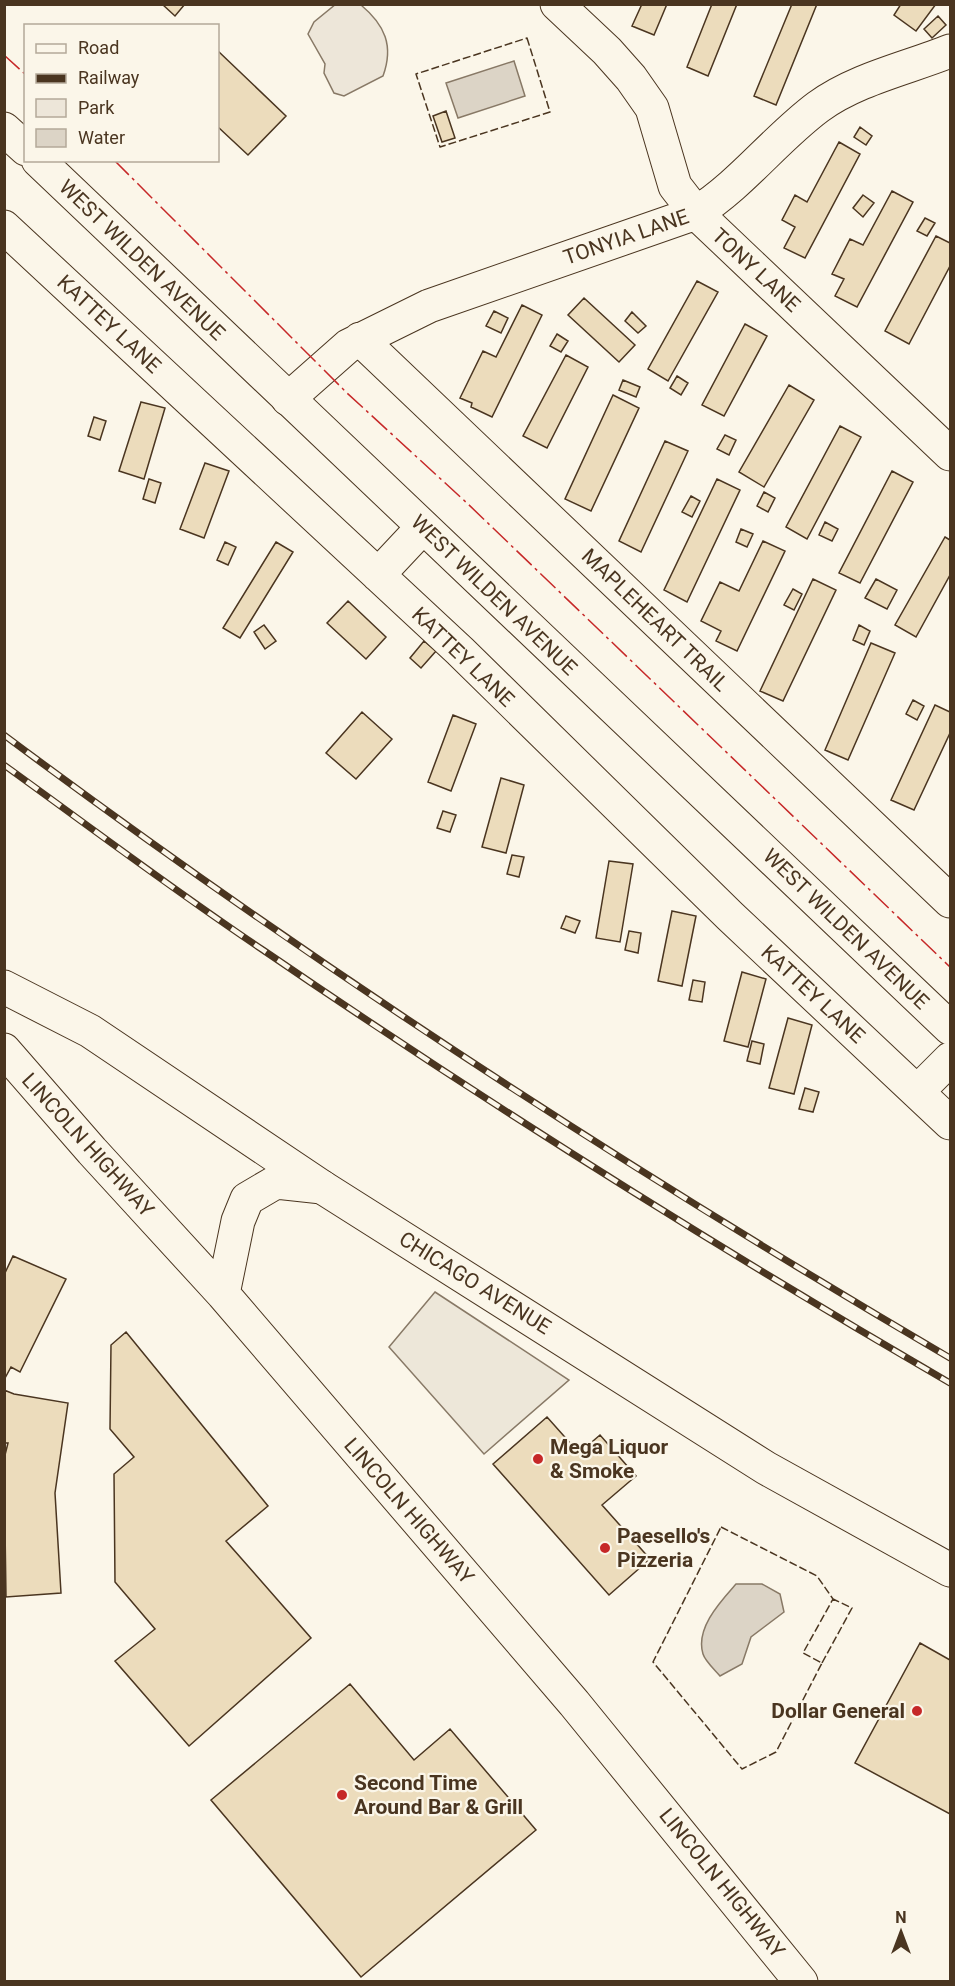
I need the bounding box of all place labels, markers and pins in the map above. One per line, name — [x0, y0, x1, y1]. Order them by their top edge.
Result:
place label: Mega Liquor & Smoke — [550, 1435, 669, 1483]
marker: Mega Liquor & Smoke — [531, 1452, 545, 1466]
place label: Paesello's Pizzeria — [617, 1524, 711, 1572]
marker: Paesello's Pizzeria — [598, 1541, 612, 1555]
place label: Dollar General — [771, 1699, 905, 1723]
marker: Dollar General — [910, 1704, 924, 1718]
place label: Second Time Around Bar & Grill — [354, 1771, 523, 1819]
marker: Second Time Around Bar & Grill — [335, 1788, 349, 1802]

